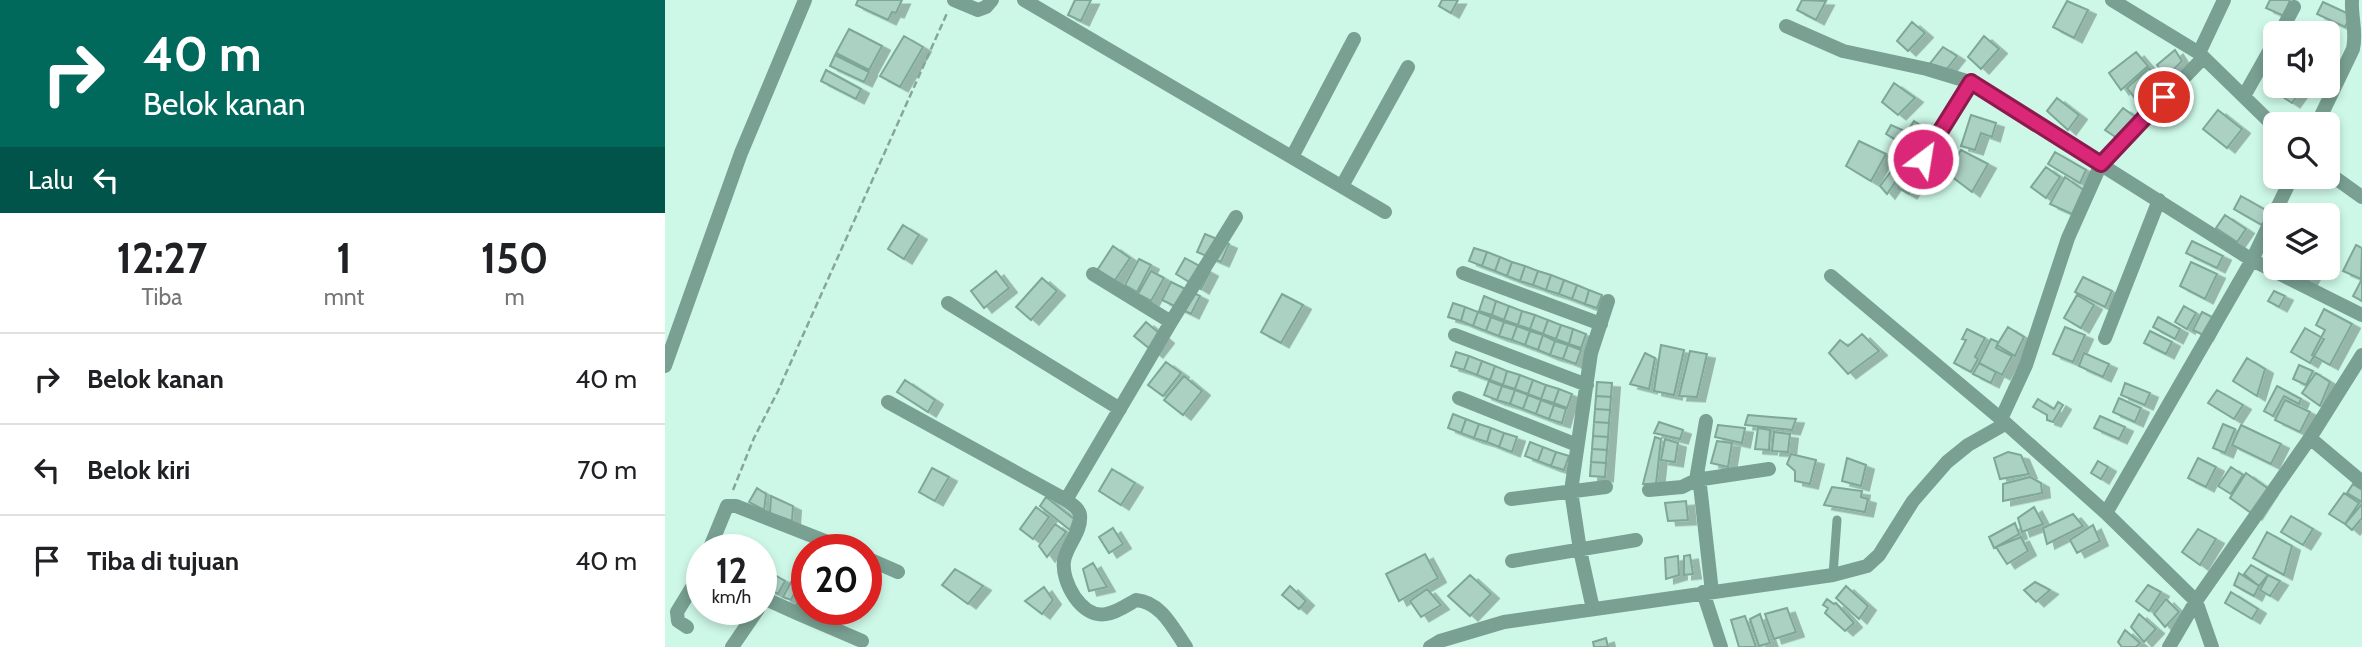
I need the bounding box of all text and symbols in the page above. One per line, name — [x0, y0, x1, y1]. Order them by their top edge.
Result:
map controls — [2263, 21, 2340, 280]
button: sound — [2263, 21, 2340, 98]
text: 40 m — [143, 24, 262, 83]
icon: right — [28, 28, 119, 119]
pin — [2134, 67, 2194, 127]
icon: arrive — [2145, 78, 2183, 116]
text: Belok kanan — [143, 84, 306, 123]
button: search — [2263, 112, 2340, 189]
position arrow — [1886, 122, 1960, 196]
icon: left — [87, 161, 125, 199]
text: Lalu — [28, 164, 73, 196]
button: layers — [2263, 203, 2340, 280]
text: 12:27 — [116, 232, 207, 284]
text: 1 — [336, 232, 352, 284]
text: 150 — [481, 232, 548, 284]
text: Tiba — [141, 283, 182, 311]
text: mnt — [324, 283, 364, 311]
text: m — [505, 283, 525, 311]
icon: right — [28, 360, 66, 398]
text: Belok kanan — [87, 363, 224, 395]
text: 40 m — [575, 363, 637, 395]
icon: left — [28, 451, 66, 489]
text: Belok kiri — [87, 454, 190, 486]
text: 70 m — [577, 454, 637, 486]
speed limit sign: 20 — [791, 534, 882, 625]
icon: arrive — [28, 542, 66, 580]
text: Tiba di tujuan — [87, 545, 239, 577]
text: 40 m — [575, 545, 637, 577]
text: 12 — [716, 549, 747, 592]
text: km/h — [712, 586, 751, 608]

